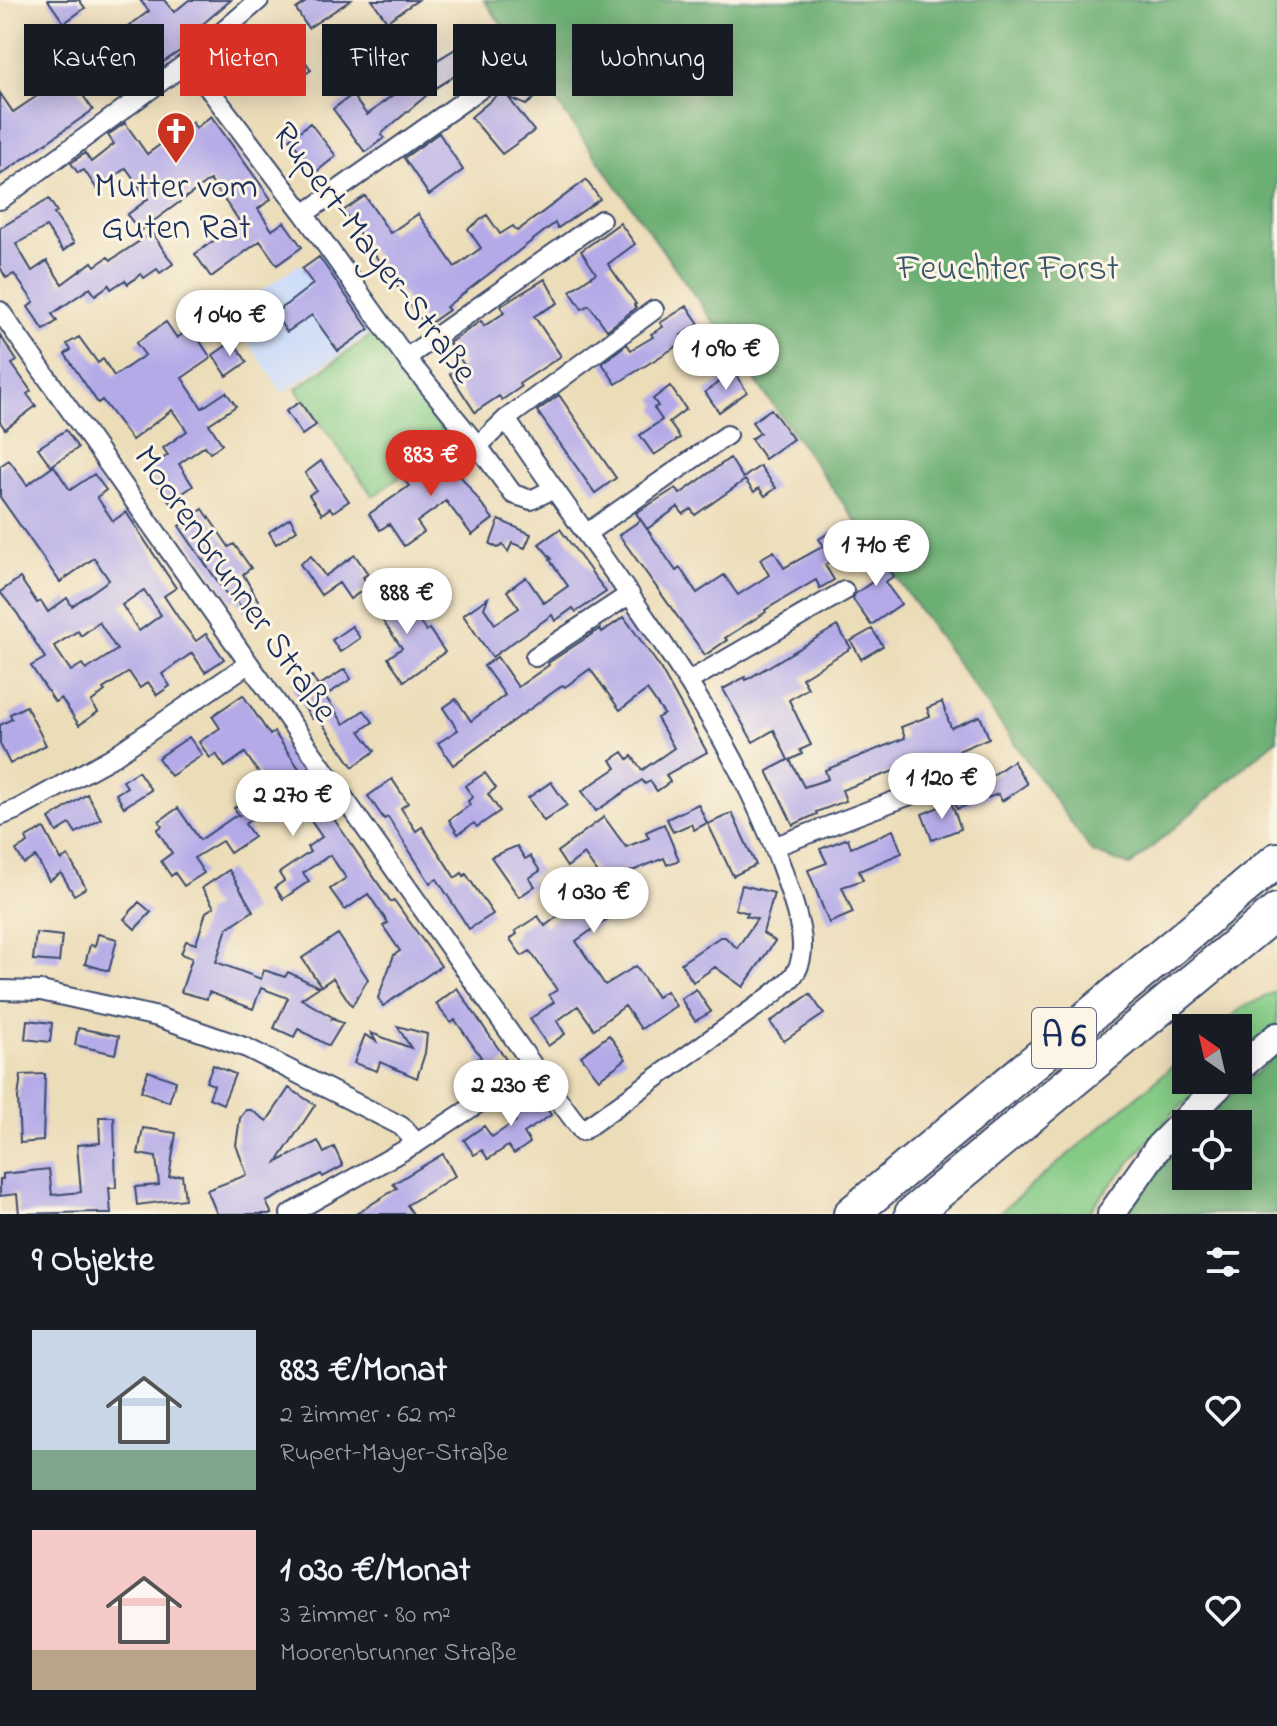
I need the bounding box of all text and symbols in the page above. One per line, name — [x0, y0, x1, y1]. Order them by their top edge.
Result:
chip: Kaufen — [24, 24, 164, 96]
chip: Mieten — [180, 24, 306, 96]
chip: Filter — [322, 24, 437, 96]
chip: Neu — [453, 24, 556, 96]
chip: Wohnung — [572, 24, 733, 96]
church icon: Mutter vom Guten Rat — [155, 110, 197, 165]
street label: Rupert-Mayer-Straße — [257, 112, 490, 397]
place label: Mutter vom Guten Rat — [94, 162, 258, 256]
park label: Feuchter Forst — [896, 244, 1119, 297]
pin: 1 040 € — [156, 290, 304, 358]
text: 1 040 € — [194, 297, 266, 335]
pin: 1 090 € — [652, 324, 800, 392]
text: 1 090 € — [691, 331, 761, 369]
pin: 883 € — [375, 430, 487, 498]
street label: Moorenbrunner Straße — [118, 436, 350, 735]
text: 883 € — [404, 437, 458, 475]
pin: 1 710 € — [802, 520, 950, 588]
text: 1 710 € — [841, 527, 911, 565]
pin: 888 € — [351, 568, 463, 636]
text: 888 € — [380, 575, 434, 613]
pin: 1 120 € — [868, 753, 1016, 821]
text: 1 120 € — [906, 760, 978, 798]
pin: 2 270 € — [219, 770, 367, 838]
text: 2 270 € — [254, 777, 332, 815]
pin: 1 030 € — [520, 867, 668, 935]
text: 1 030 € — [558, 874, 630, 912]
road number: A 6 — [1032, 1008, 1096, 1068]
north arrow — [1172, 1014, 1252, 1094]
map controls — [1172, 1014, 1252, 1190]
pin: 2 230 € — [437, 1060, 585, 1128]
text: 2 230 € — [472, 1067, 550, 1105]
button: locate — [1172, 1110, 1252, 1190]
text: 9 Objekte — [32, 1237, 154, 1287]
icon: filters — [1201, 1240, 1245, 1284]
text: 883 €/Monat — [280, 1347, 447, 1397]
icon: home — [96, 1362, 192, 1458]
icon: heart — [1201, 1388, 1245, 1432]
text: 2 Zimmer · 62 m² — [280, 1397, 456, 1435]
text: Rupert-Mayer-Straße — [280, 1435, 508, 1473]
text: 1 030 €/Monat — [280, 1547, 470, 1597]
icon: home — [96, 1562, 192, 1658]
icon: heart — [1201, 1588, 1245, 1632]
text: 3 Zimmer · 80 m² — [280, 1597, 451, 1635]
text: Moorenbrunner Straße — [280, 1635, 517, 1673]

